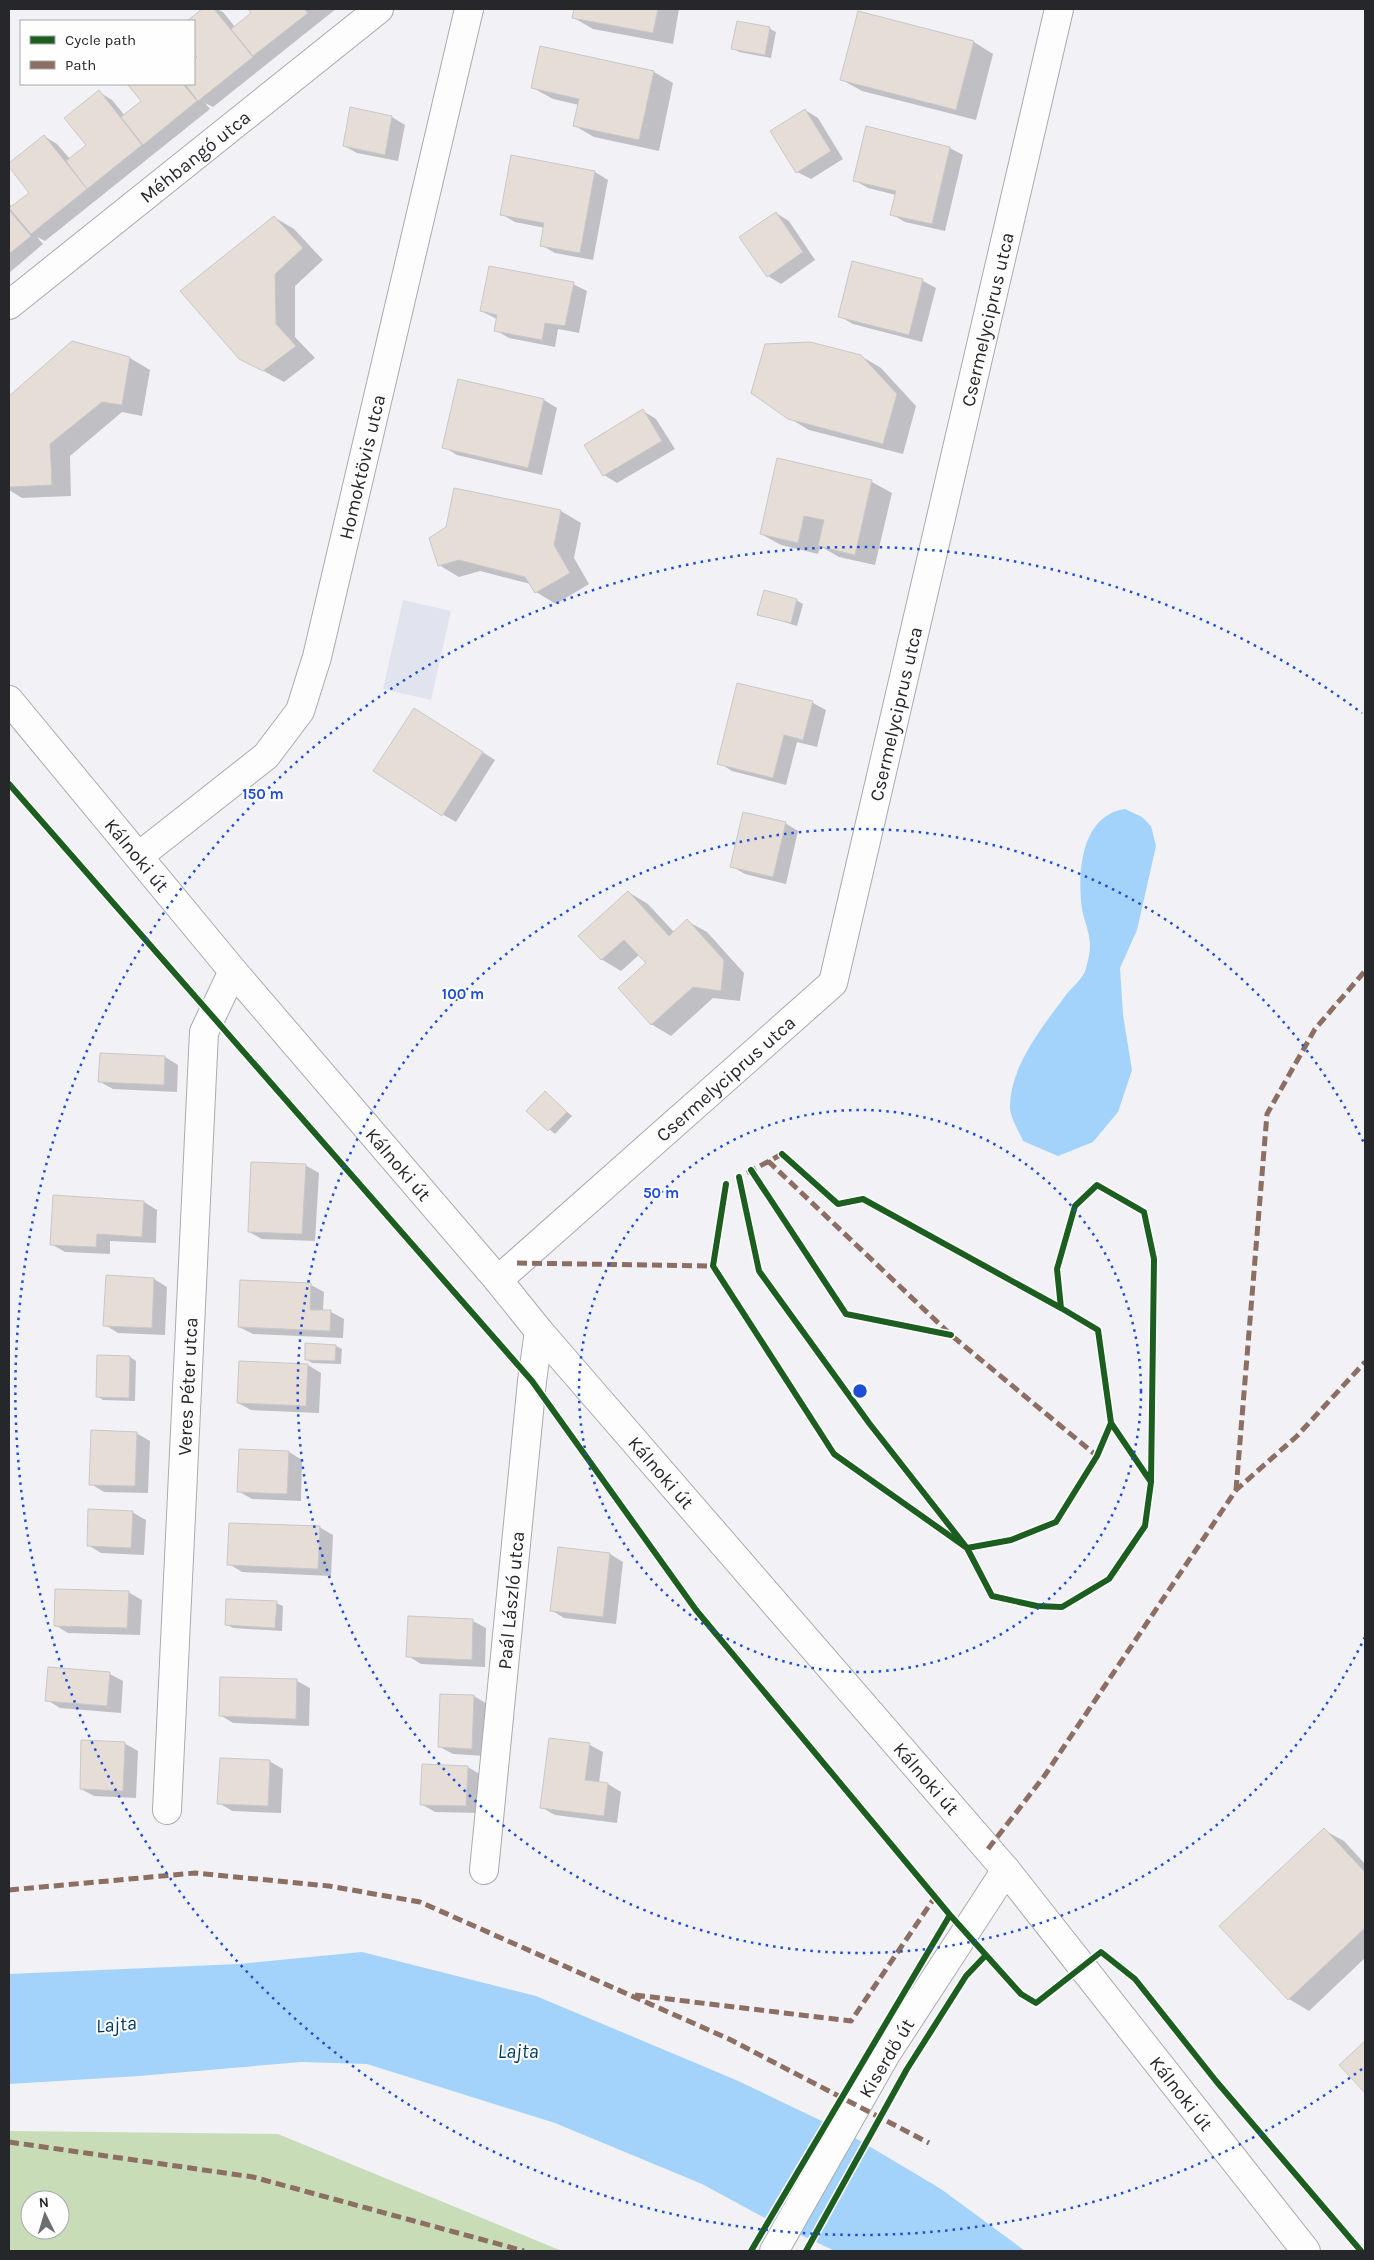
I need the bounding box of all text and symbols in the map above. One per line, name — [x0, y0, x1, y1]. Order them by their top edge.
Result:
legend — [20, 20, 195, 85]
text: Cycle path — [65, 31, 136, 49]
text: Path — [65, 56, 96, 74]
street label: Méhbangó utca — [136, 106, 255, 208]
street label: Csermelyciprus utca — [957, 230, 1019, 409]
street label: Homoktövis utca — [335, 392, 390, 542]
street label: Csermelyciprus utca — [866, 625, 927, 803]
text: 150 m — [242, 785, 284, 803]
street label: Kálnoki út — [100, 814, 173, 897]
text: 100 m — [442, 985, 484, 1003]
street label: Csermelyciprus utca — [652, 1012, 800, 1147]
street label: Kálnoki út — [361, 1124, 435, 1206]
text: 50 m — [643, 1184, 679, 1202]
street label: Veres Péter utca — [174, 1317, 202, 1456]
centre of rings — [851, 1382, 869, 1400]
street label: Kálnoki út — [623, 1432, 698, 1514]
street label: Paál László utca — [494, 1530, 529, 1671]
street label: Kálnoki út — [888, 1738, 963, 1820]
water label: Lajta — [95, 2011, 137, 2038]
street label: Kiserdő út — [855, 2015, 919, 2102]
water label: Lajta — [498, 2040, 539, 2063]
street label: Kálnoki út — [1145, 2052, 1217, 2135]
north arrow — [20, 2190, 70, 2240]
text: N — [38, 2194, 50, 2211]

